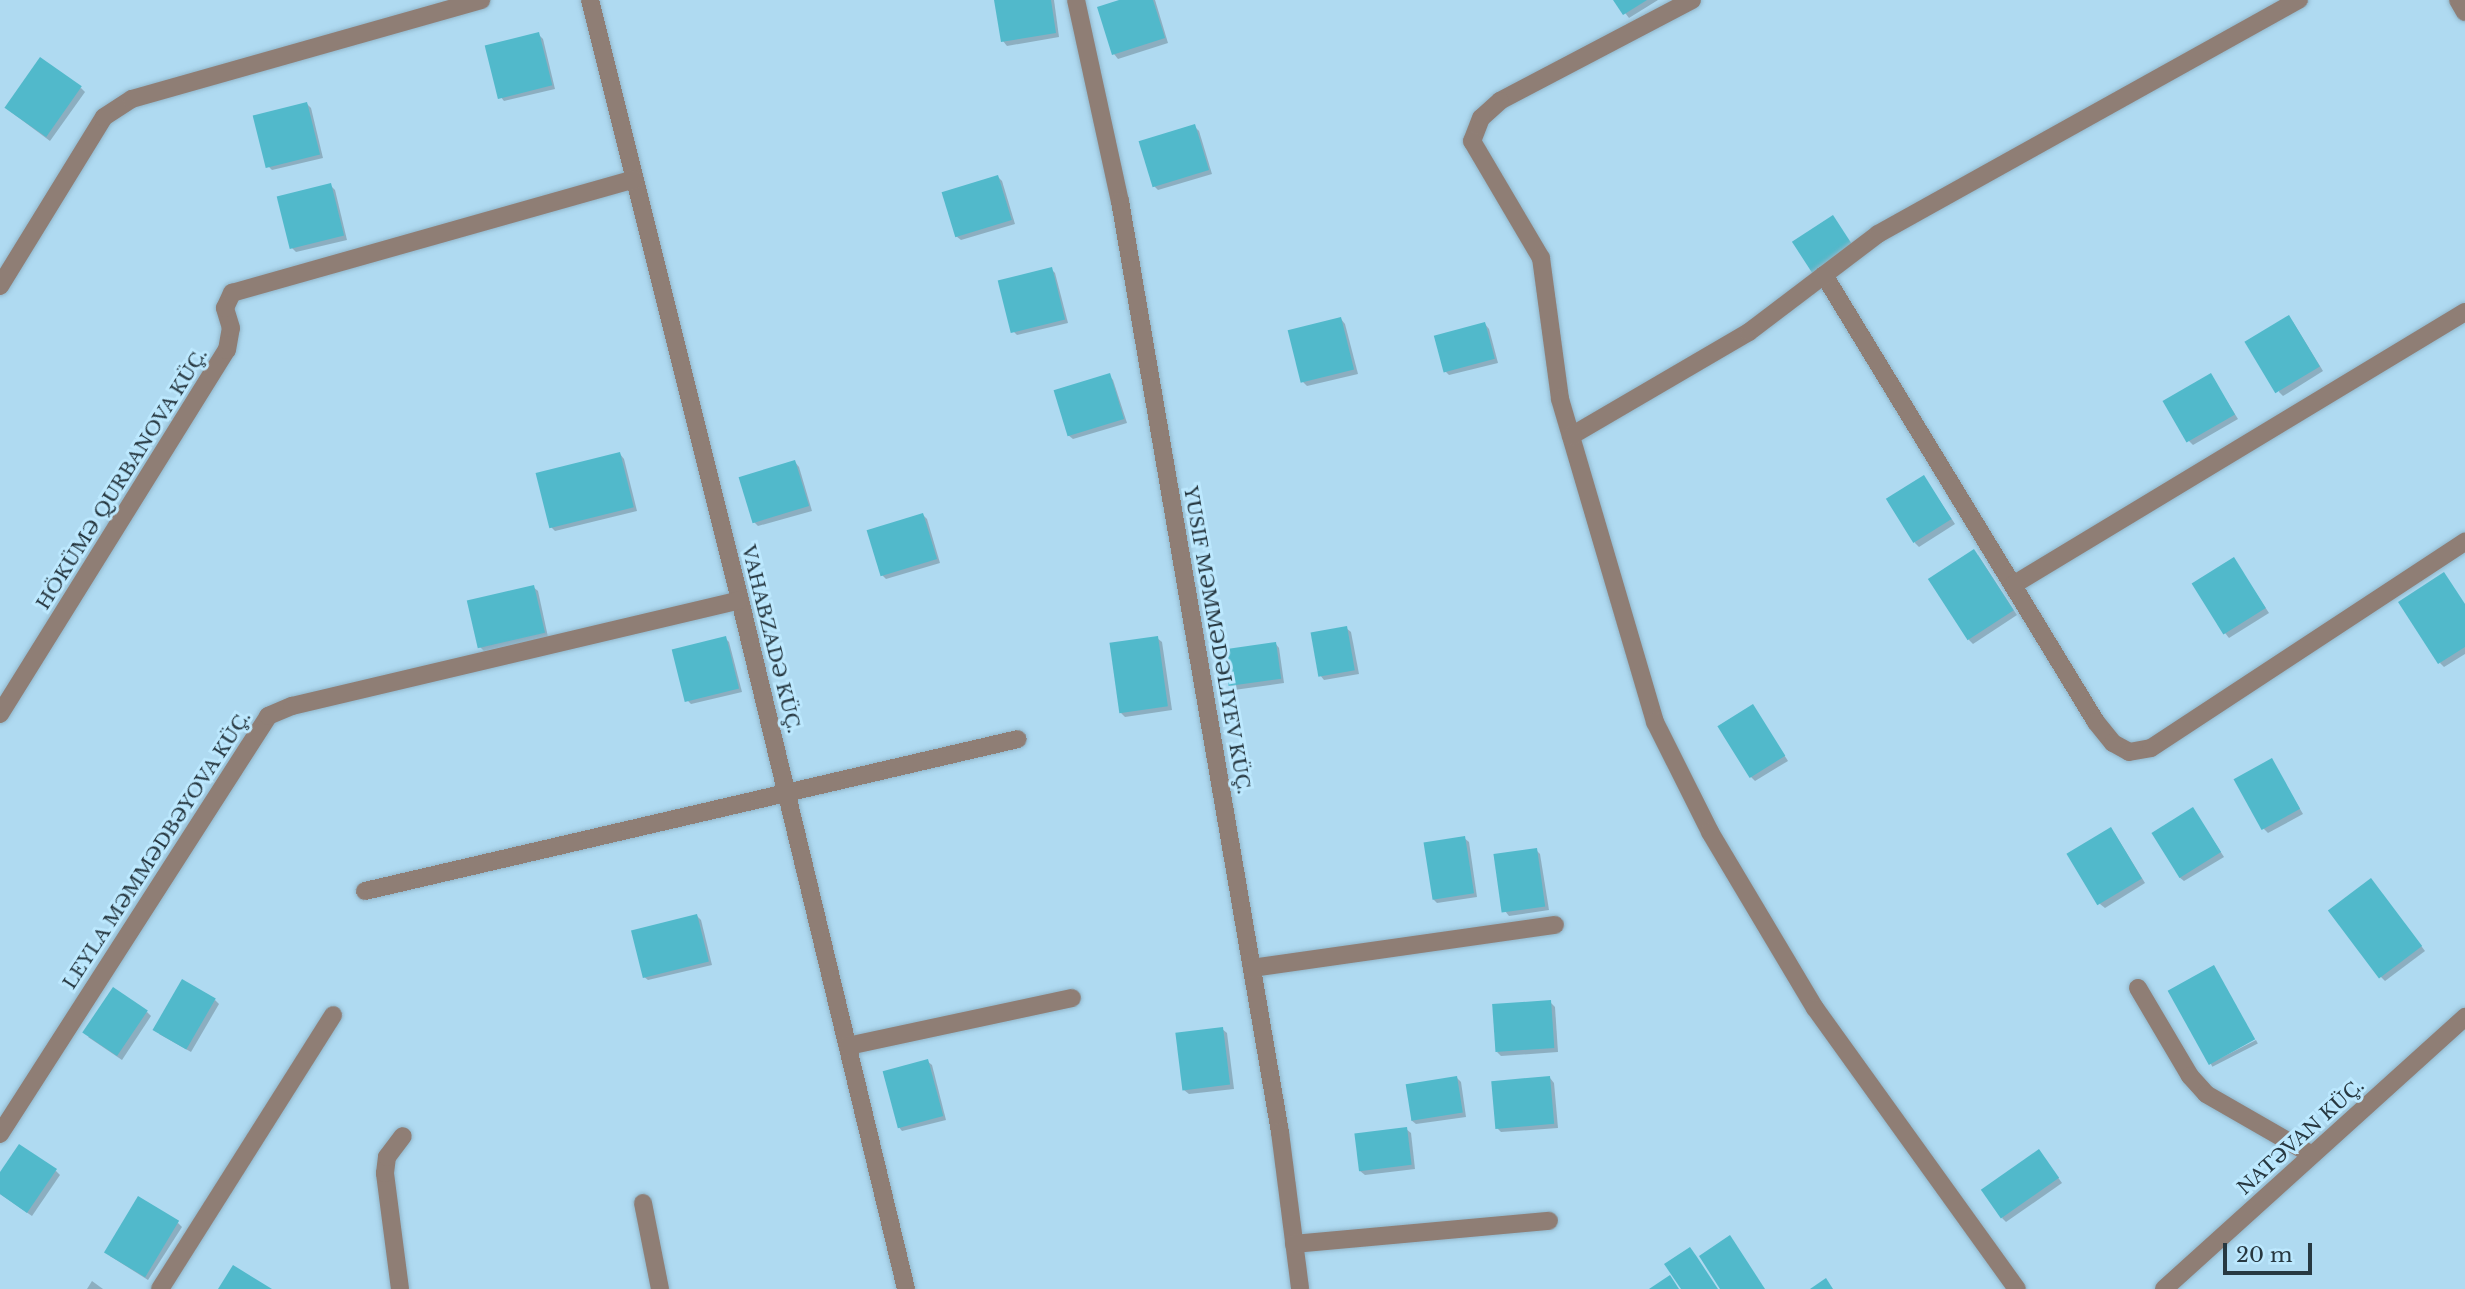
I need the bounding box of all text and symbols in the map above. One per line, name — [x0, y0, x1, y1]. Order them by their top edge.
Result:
street label: HÖKÜMƏ QURBANOVA KÜÇ. — [32, 344, 212, 614]
street label: YUSIF MƏMMƏDƏLIYEV KÜÇ. — [1179, 484, 1255, 796]
street label: VAHABZADƏ KÜÇ. — [737, 543, 805, 735]
street label: LEYLA MƏMMƏDBƏYOVA KÜÇ. — [58, 706, 256, 994]
street label: NATƏVAN KÜÇ. — [2233, 1074, 2369, 1200]
scale bar — [2227, 1230, 2316, 1274]
text: 20 m — [2236, 1242, 2293, 1268]

